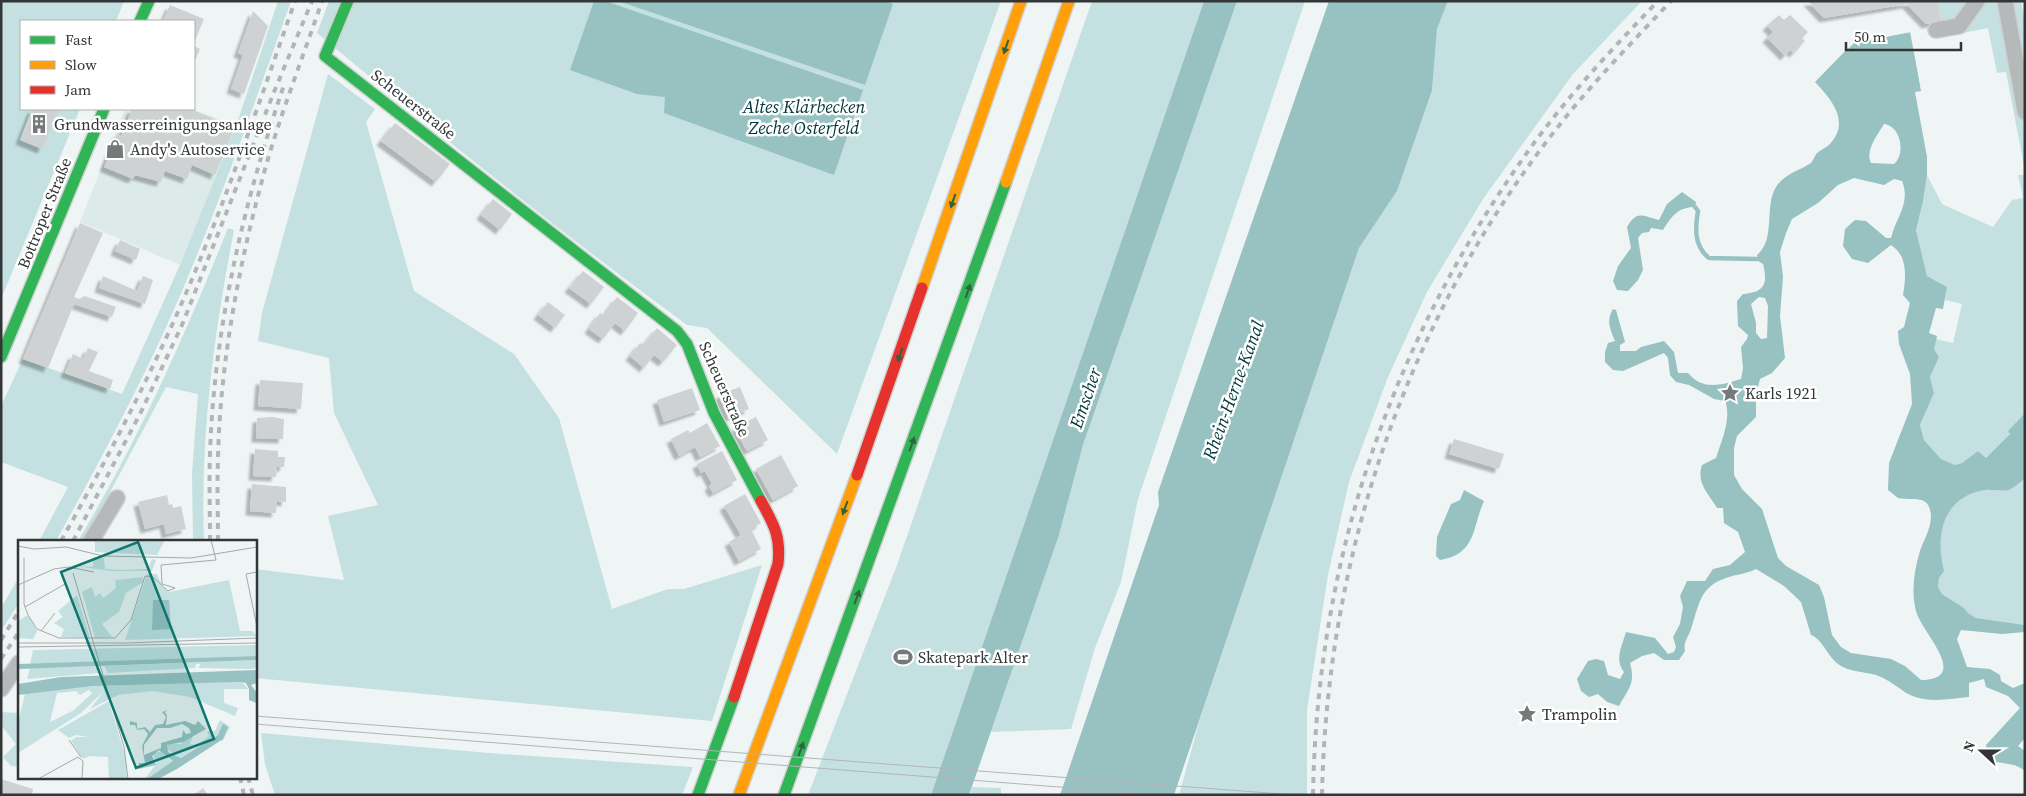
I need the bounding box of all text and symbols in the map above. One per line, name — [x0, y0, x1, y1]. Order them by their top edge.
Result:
legend — [20, 20, 195, 110]
scale bar — [1846, 20, 1961, 52]
text: 50 m — [1854, 26, 1886, 47]
text: Fast — [65, 29, 92, 50]
one-way arrow — [1001, 40, 1009, 55]
text: Slow — [65, 54, 97, 75]
street label: Scheuerstraße — [367, 64, 461, 144]
text: Jam — [64, 79, 92, 100]
water label: Altes Klärbecken Zeche Osterfeld — [742, 94, 865, 140]
building icon: Grundwasserreinigungsanlage — [28, 113, 50, 135]
place label: Grundwasserreinigungsanlage — [54, 113, 272, 135]
shop icon: Andy's Autoservice — [104, 138, 126, 160]
place label: Andy's Autoservice — [130, 138, 265, 160]
street label: Bottroper Straße — [12, 154, 76, 272]
one-way arrow — [949, 194, 957, 209]
one-way arrow — [964, 283, 972, 298]
water label: Rhein-Herne-Kanal — [1196, 317, 1270, 464]
street label: Scheuerstraße — [694, 338, 756, 440]
one-way arrow — [896, 347, 903, 362]
water label: Emscher — [1063, 364, 1107, 433]
place icon: Karls 1921 — [1719, 382, 1741, 404]
place label: Karls 1921 — [1745, 382, 1818, 404]
one-way arrow — [909, 436, 917, 451]
one-way arrow — [841, 500, 848, 515]
inset map — [18, 540, 256, 778]
one-way arrow — [854, 589, 861, 604]
sports icon: Skatepark Alter — [892, 646, 914, 668]
place label: Skatepark Alter — [918, 646, 1028, 668]
place icon: Trampolin — [1516, 703, 1538, 725]
place label: Trampolin — [1542, 703, 1618, 725]
north arrow — [1956, 726, 2006, 776]
text: N — [1958, 738, 1980, 755]
one-way arrow — [797, 741, 805, 756]

